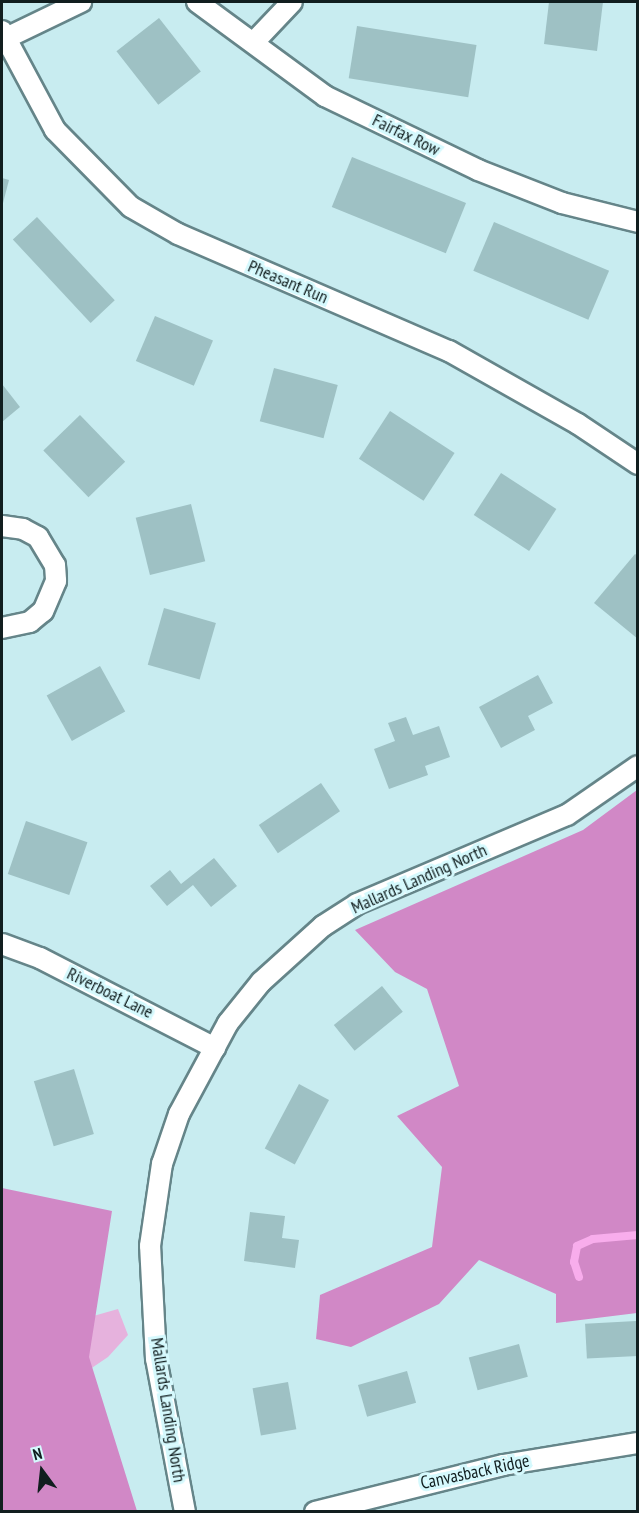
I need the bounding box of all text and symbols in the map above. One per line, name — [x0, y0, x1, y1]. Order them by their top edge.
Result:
street label: Fairfax Row — [369, 109, 443, 161]
street label: Pheasant Run — [245, 255, 331, 309]
street label: Mallards Landing North — [348, 839, 490, 919]
street label: Riverboat Lane — [63, 963, 157, 1023]
street label: Mallards Landing North — [146, 1336, 190, 1484]
north arrow — [12, 1441, 72, 1501]
text: N — [31, 1443, 44, 1464]
street label: Canvasback Ridge — [418, 1450, 532, 1494]

